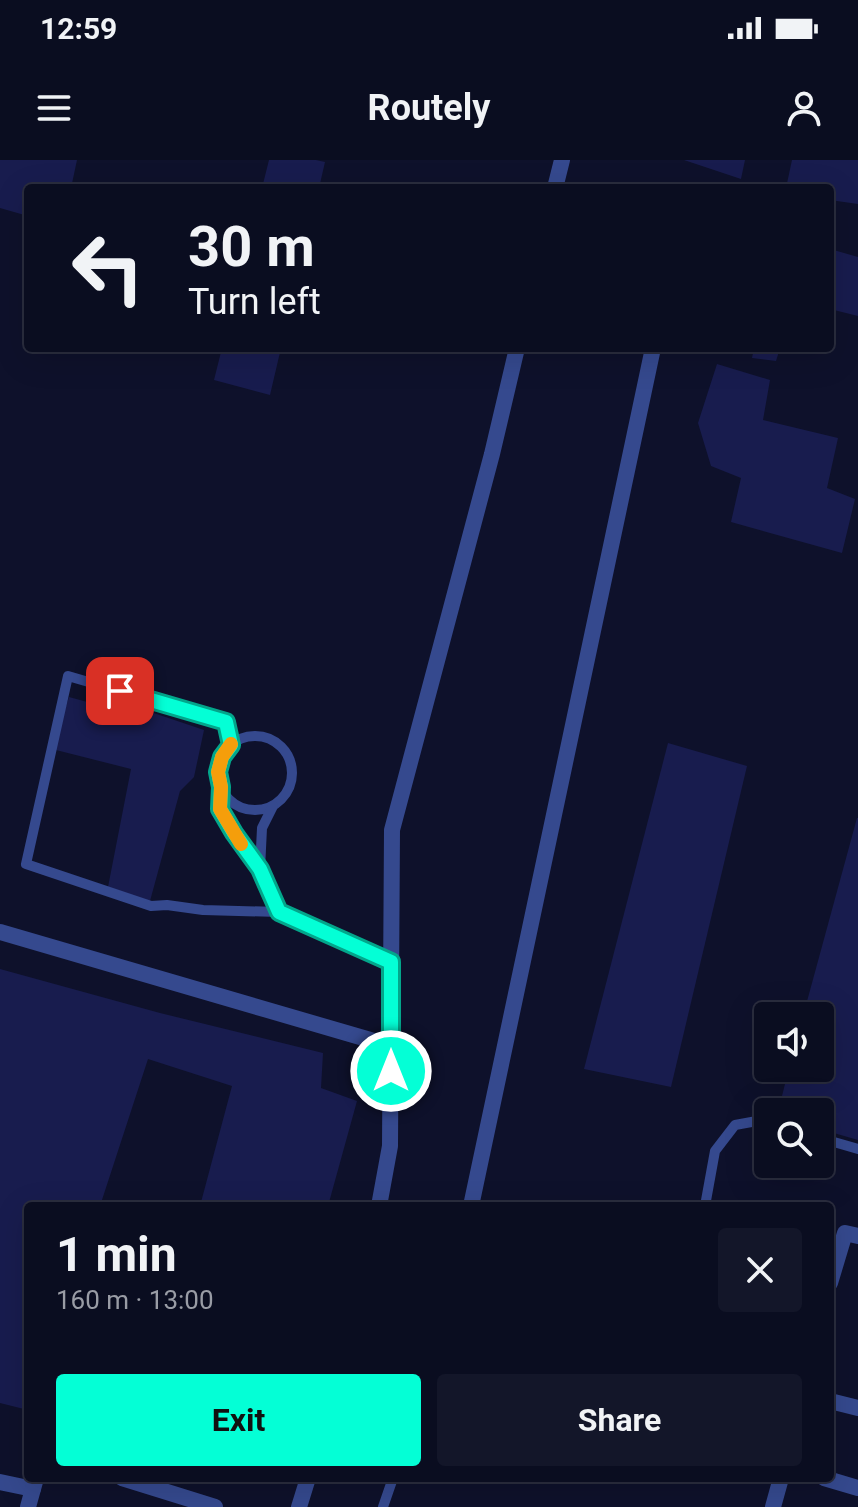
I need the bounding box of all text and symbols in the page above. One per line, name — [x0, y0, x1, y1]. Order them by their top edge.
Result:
text: 12:59 — [40, 11, 117, 46]
icon: menu — [32, 86, 76, 130]
icon: person — [782, 86, 826, 130]
text: Routely — [368, 87, 490, 129]
text: 30 m — [188, 214, 315, 280]
icon: left — [56, 216, 160, 320]
text: Turn left — [188, 281, 321, 323]
pin — [86, 657, 154, 725]
icon: arrive — [98, 669, 142, 713]
map controls — [754, 1002, 834, 1178]
button: sound — [754, 1002, 834, 1082]
position arrow — [349, 1029, 433, 1113]
button: search — [754, 1098, 834, 1178]
text: 1 min — [56, 1226, 177, 1283]
button: close — [718, 1228, 802, 1312]
text: 160 m · 13:00 — [56, 1285, 214, 1315]
button: Exit — [56, 1374, 421, 1466]
button: Share — [437, 1374, 802, 1466]

